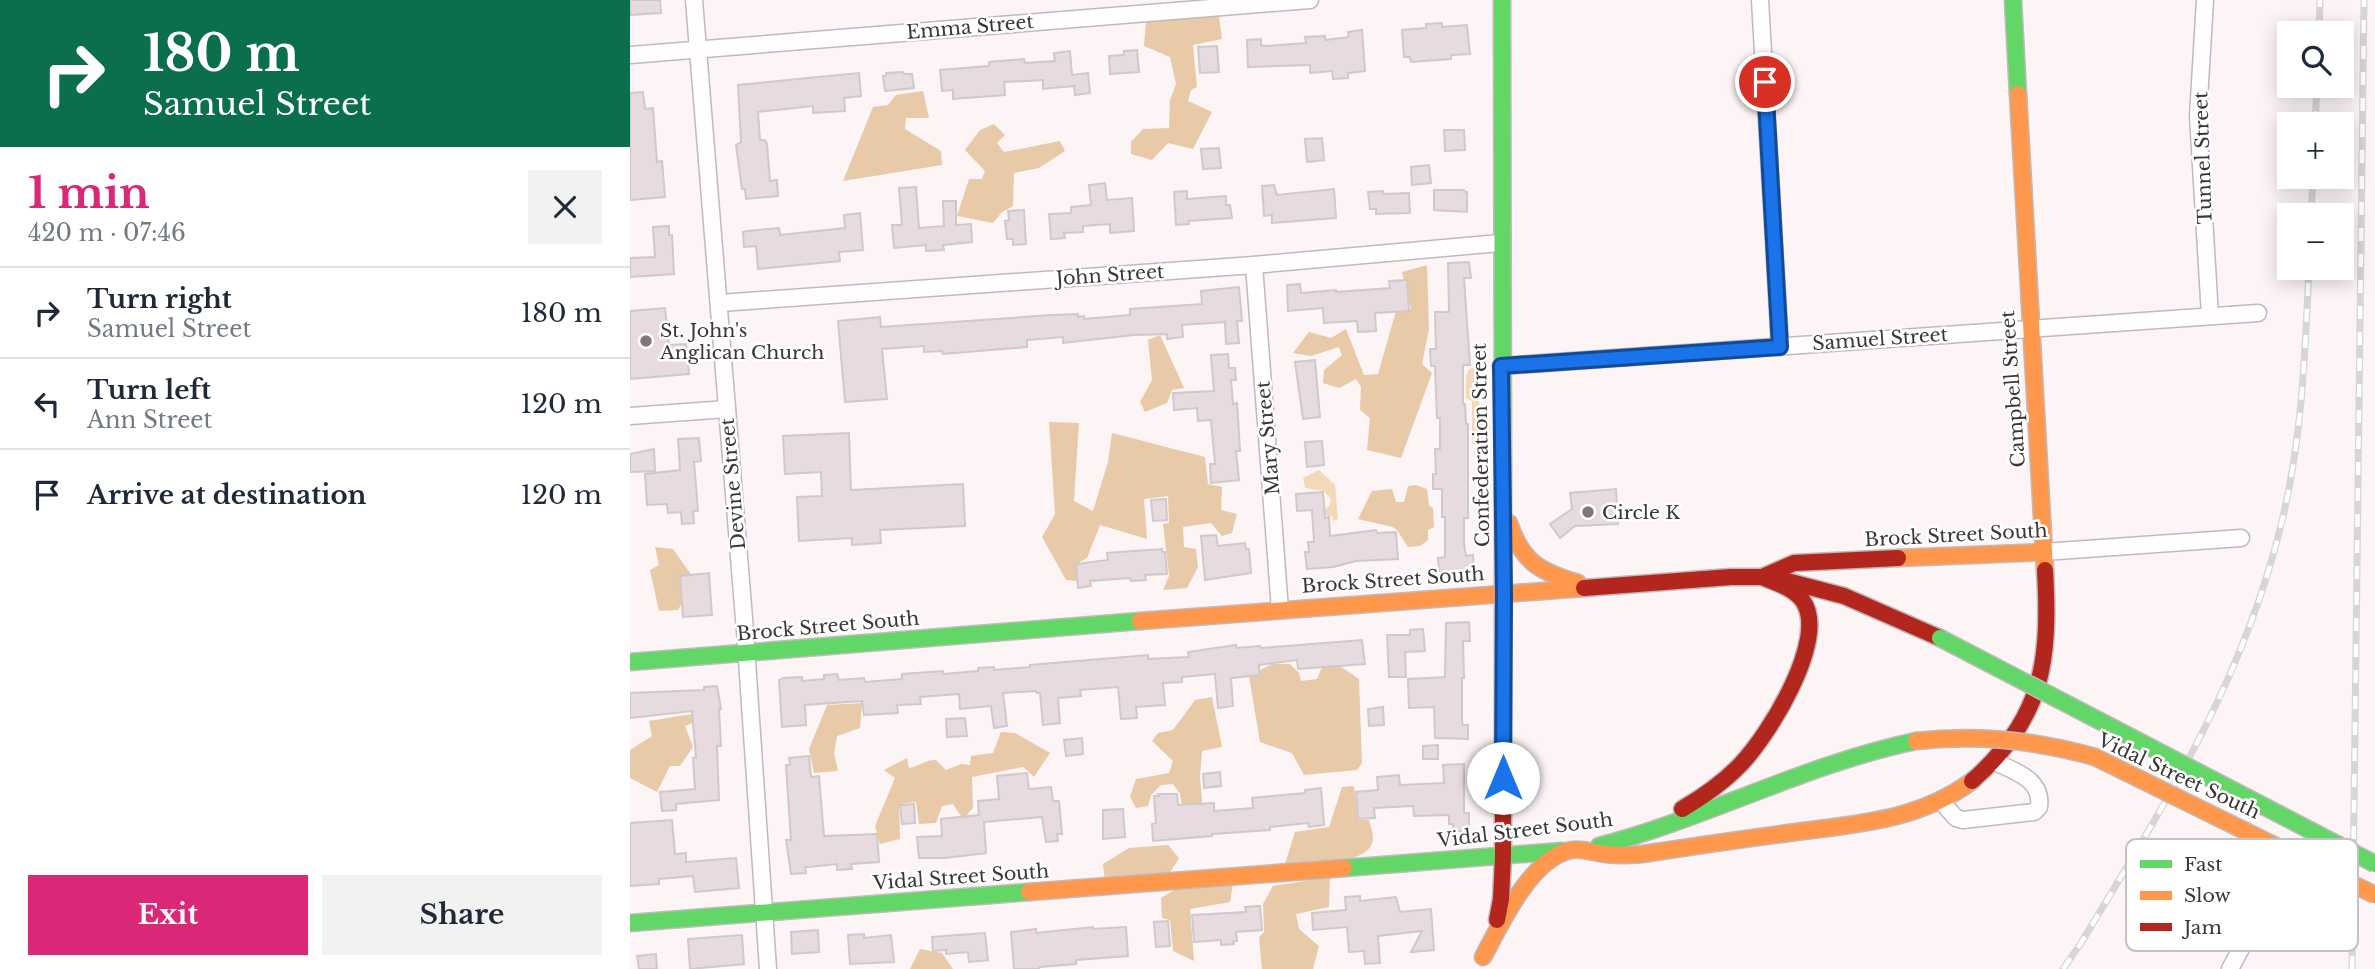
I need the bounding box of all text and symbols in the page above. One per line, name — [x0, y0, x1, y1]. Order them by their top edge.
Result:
street label: Emma Street — [905, 10, 1035, 44]
map controls — [2277, 21, 2354, 280]
button: search — [2277, 21, 2354, 98]
text: 180 m — [143, 23, 300, 84]
icon: right — [28, 28, 119, 119]
pin — [1735, 52, 1795, 112]
icon: arrive — [1746, 63, 1784, 101]
text: Samuel Street — [143, 84, 371, 124]
street label: Tunnel Street — [2189, 90, 2217, 225]
button: + — [2277, 112, 2354, 189]
text: 1 min — [28, 167, 150, 219]
button: close — [528, 170, 602, 244]
button: − — [2277, 203, 2354, 280]
text: 420 m · 07:46 — [28, 219, 186, 247]
street label: John Street — [1052, 260, 1166, 290]
text: Turn right — [87, 283, 232, 315]
icon: right — [28, 294, 66, 332]
text: 180 m — [521, 297, 602, 329]
street label: Campbell Street — [1996, 309, 2030, 468]
text: Samuel Street — [87, 315, 251, 343]
place label: St. John's Anglican Church — [659, 319, 824, 364]
street label: Samuel Street — [1812, 323, 1949, 355]
marker: St. John's Anglican Church — [638, 333, 654, 349]
street label: Confederation Street — [1468, 342, 1494, 547]
text: Turn left — [87, 374, 211, 406]
street label: Mary Street — [1251, 379, 1284, 496]
icon: left — [28, 385, 66, 423]
text: 120 m — [520, 388, 602, 420]
text: Ann Street — [87, 406, 212, 434]
street label: Devine Street — [716, 416, 750, 551]
icon: arrive — [28, 476, 66, 514]
text: Arrive at destination — [87, 479, 367, 511]
text: 120 m — [520, 479, 602, 511]
place label: Circle K — [1602, 501, 1681, 524]
marker: Circle K — [1580, 504, 1596, 520]
street label: Brock Street South — [1864, 519, 2048, 551]
street label: Brock Street South — [1301, 562, 1485, 598]
street label: Brock Street South — [736, 607, 920, 645]
street label: Vidal Street South — [2093, 728, 2264, 824]
position arrow — [1466, 741, 1540, 815]
street label: Vidal Street South — [1435, 808, 1614, 852]
legend — [2126, 839, 2358, 951]
text: Fast — [2184, 853, 2223, 876]
street label: Vidal Street South — [871, 859, 1050, 895]
button: Exit — [28, 875, 308, 955]
button: Share — [322, 875, 602, 955]
text: Slow — [2184, 884, 2231, 907]
text: Jam — [2181, 916, 2222, 939]

